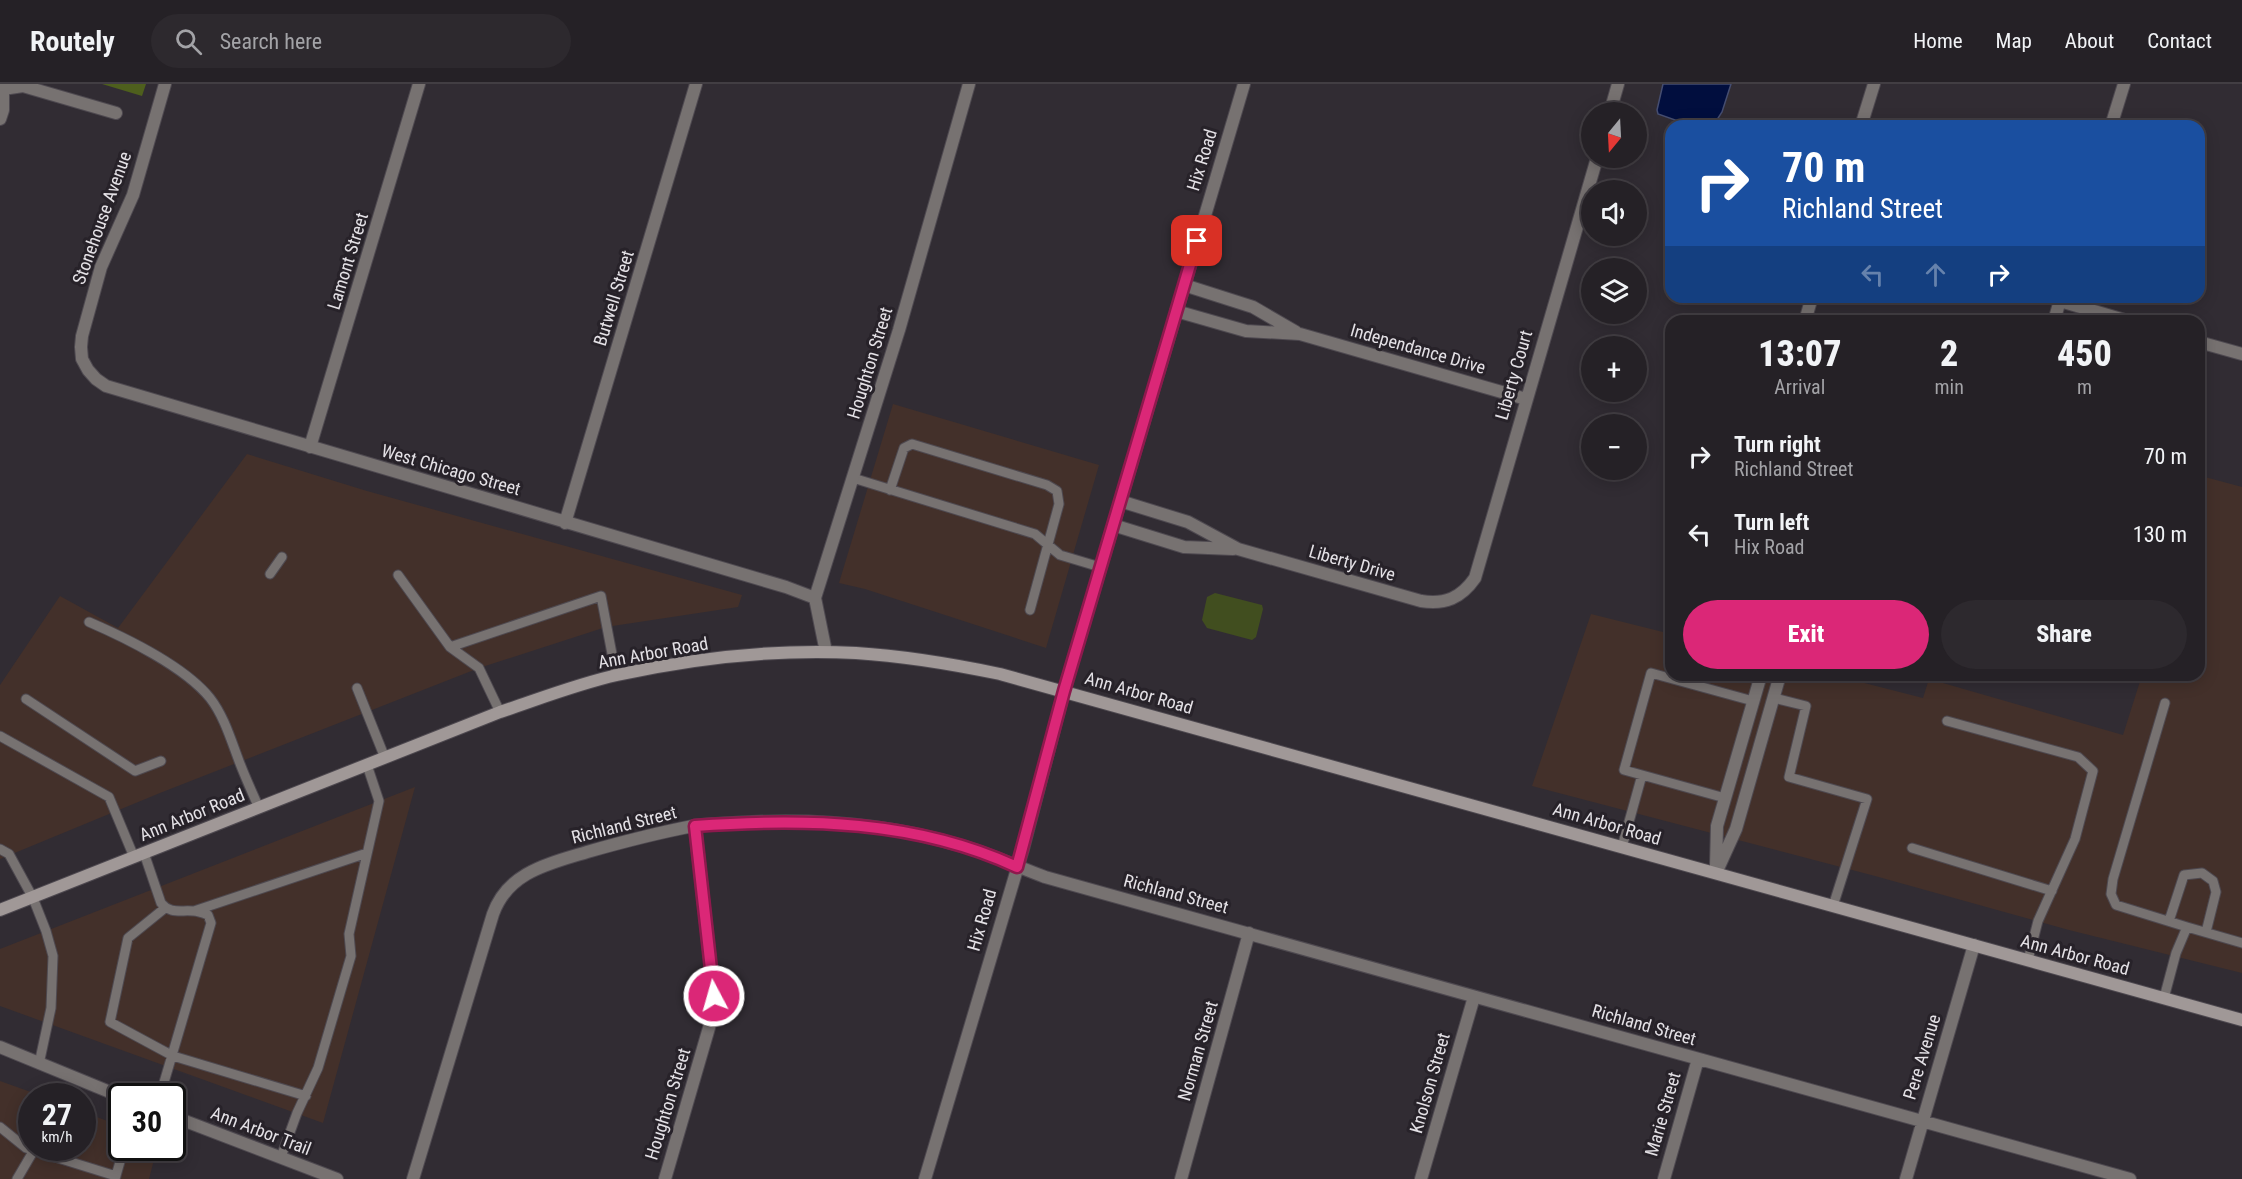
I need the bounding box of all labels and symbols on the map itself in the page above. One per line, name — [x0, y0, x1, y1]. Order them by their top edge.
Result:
north arrow — [1581, 102, 1647, 168]
street label: Hix Road — [1182, 126, 1221, 193]
street label: Stonehouse Avenue — [68, 149, 135, 287]
street label: Lamont Street — [323, 210, 372, 312]
pin — [1171, 215, 1222, 266]
street label: Butwell Street — [589, 248, 638, 348]
street label: Houghton Street — [843, 304, 896, 421]
street label: Independance Drive — [1348, 319, 1488, 378]
street label: Liberty Court — [1491, 328, 1536, 422]
street label: West Chicago Street — [379, 440, 523, 499]
street label: Liberty Drive — [1307, 540, 1398, 585]
street label: Ann Arbor Road — [596, 632, 710, 673]
street label: Ann Arbor Road — [1083, 667, 1196, 718]
street label: Ann Arbor Road — [136, 784, 247, 845]
street label: Ann Arbor Road — [1551, 798, 1664, 849]
street label: Richland Street — [569, 801, 679, 848]
street label: Richland Street — [1122, 869, 1231, 918]
street label: Hix Road — [963, 886, 1000, 953]
street label: Ann Arbor Road — [2019, 930, 2132, 979]
position arrow — [682, 964, 746, 1028]
street label: Norman Street — [1173, 999, 1222, 1103]
street label: Richland Street — [1590, 1000, 1699, 1049]
street label: Pere Avenue — [1899, 1012, 1944, 1102]
street label: Knolson Street — [1405, 1030, 1454, 1136]
street label: Houghton Street — [641, 1045, 694, 1162]
street label: Marie Street — [1640, 1069, 1685, 1158]
speed limit sign: 30 — [108, 1083, 186, 1161]
street label: Ann Arbor Trail — [208, 1102, 314, 1159]

